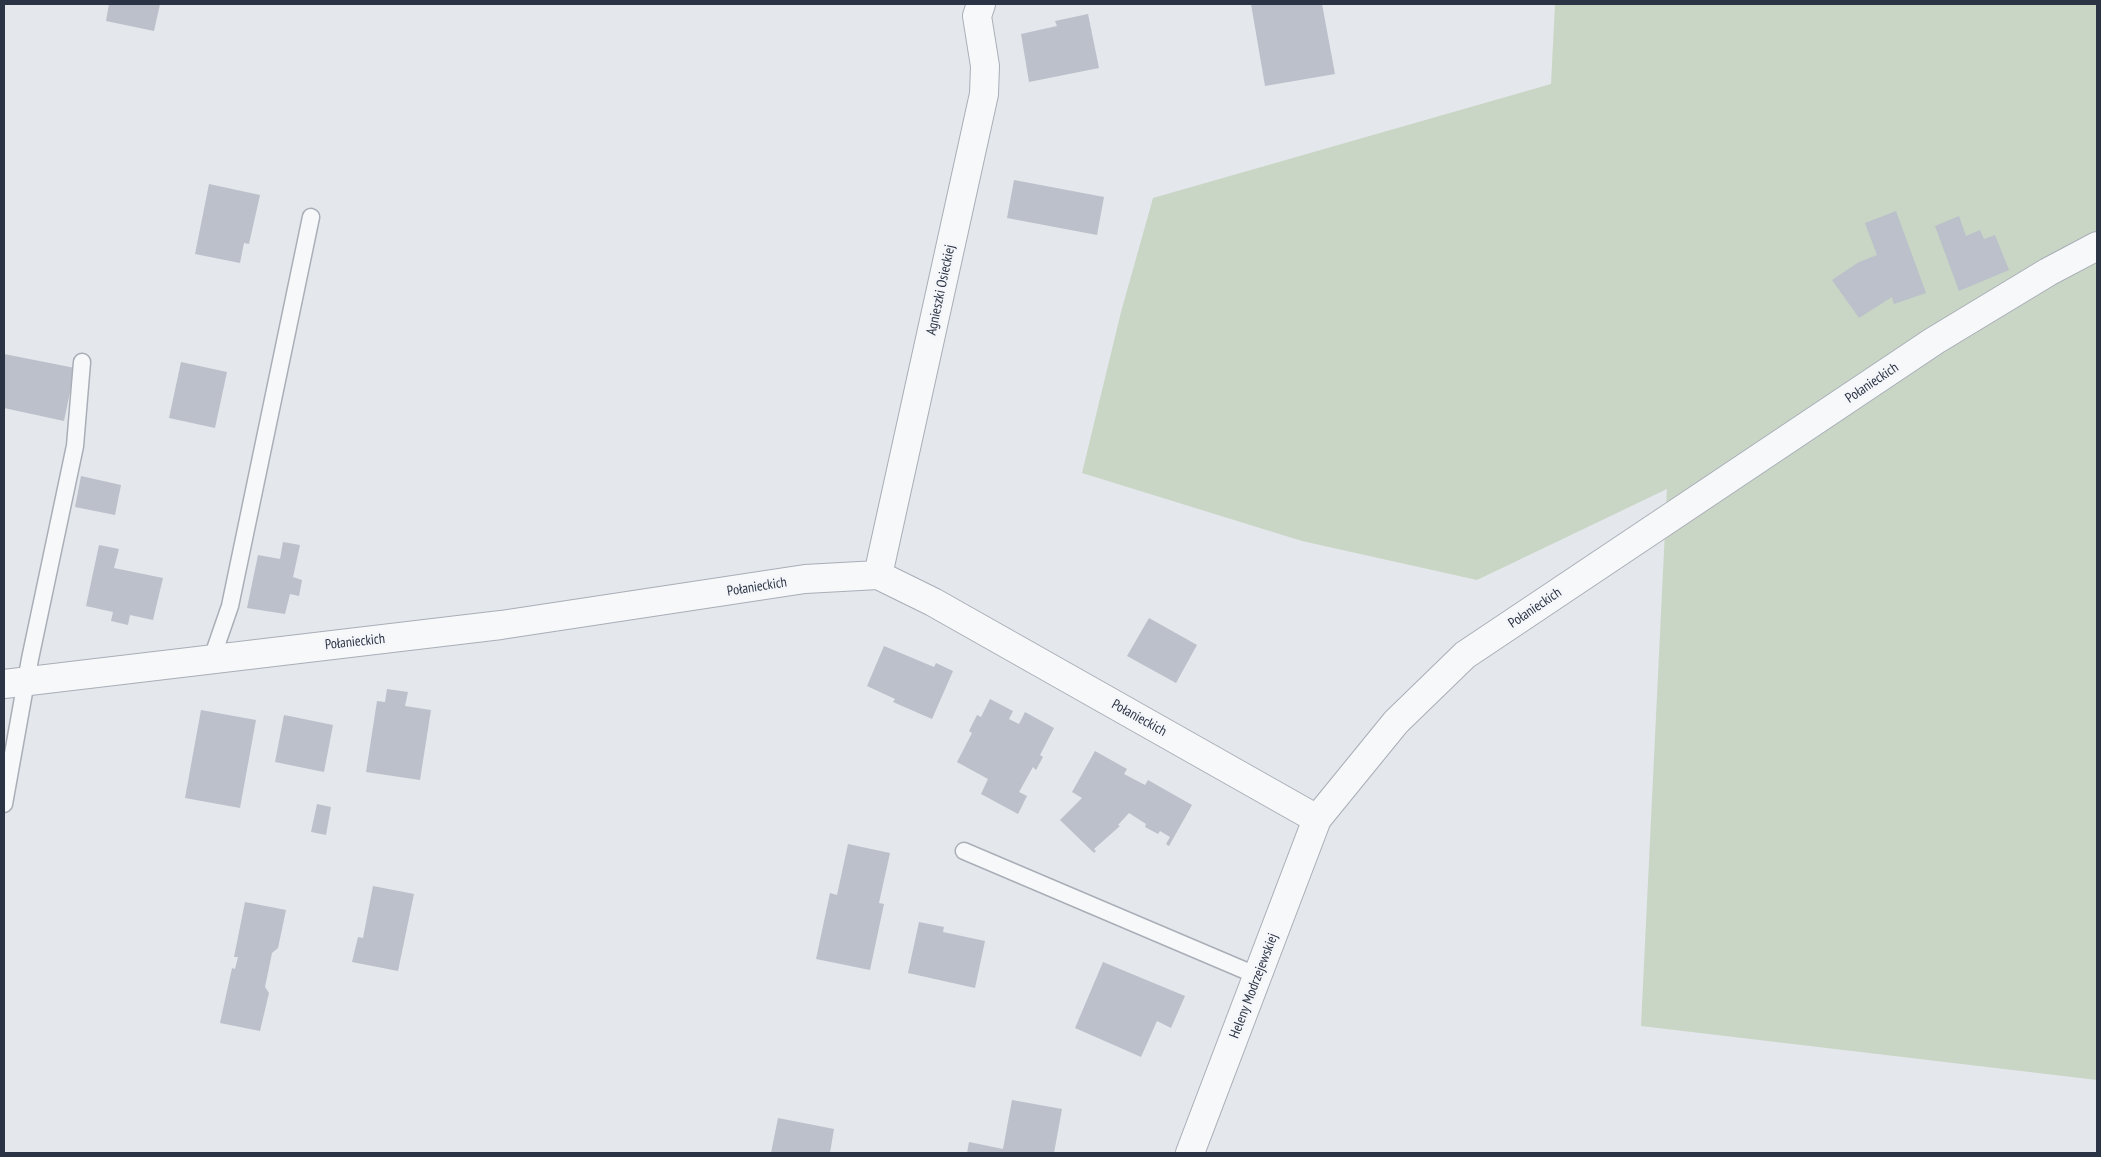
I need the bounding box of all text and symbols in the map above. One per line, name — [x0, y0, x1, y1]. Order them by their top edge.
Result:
street label: Agnieszki Osieckiej — [923, 243, 959, 337]
street label: Połanieckich — [1842, 359, 1902, 407]
street label: Połanieckich — [726, 574, 788, 600]
street label: Połanieckich — [1505, 584, 1565, 632]
street label: Połanieckich — [324, 630, 386, 654]
street label: Połanieckich — [1109, 696, 1169, 740]
street label: Heleny Modrzejewskiej — [1226, 931, 1282, 1041]

